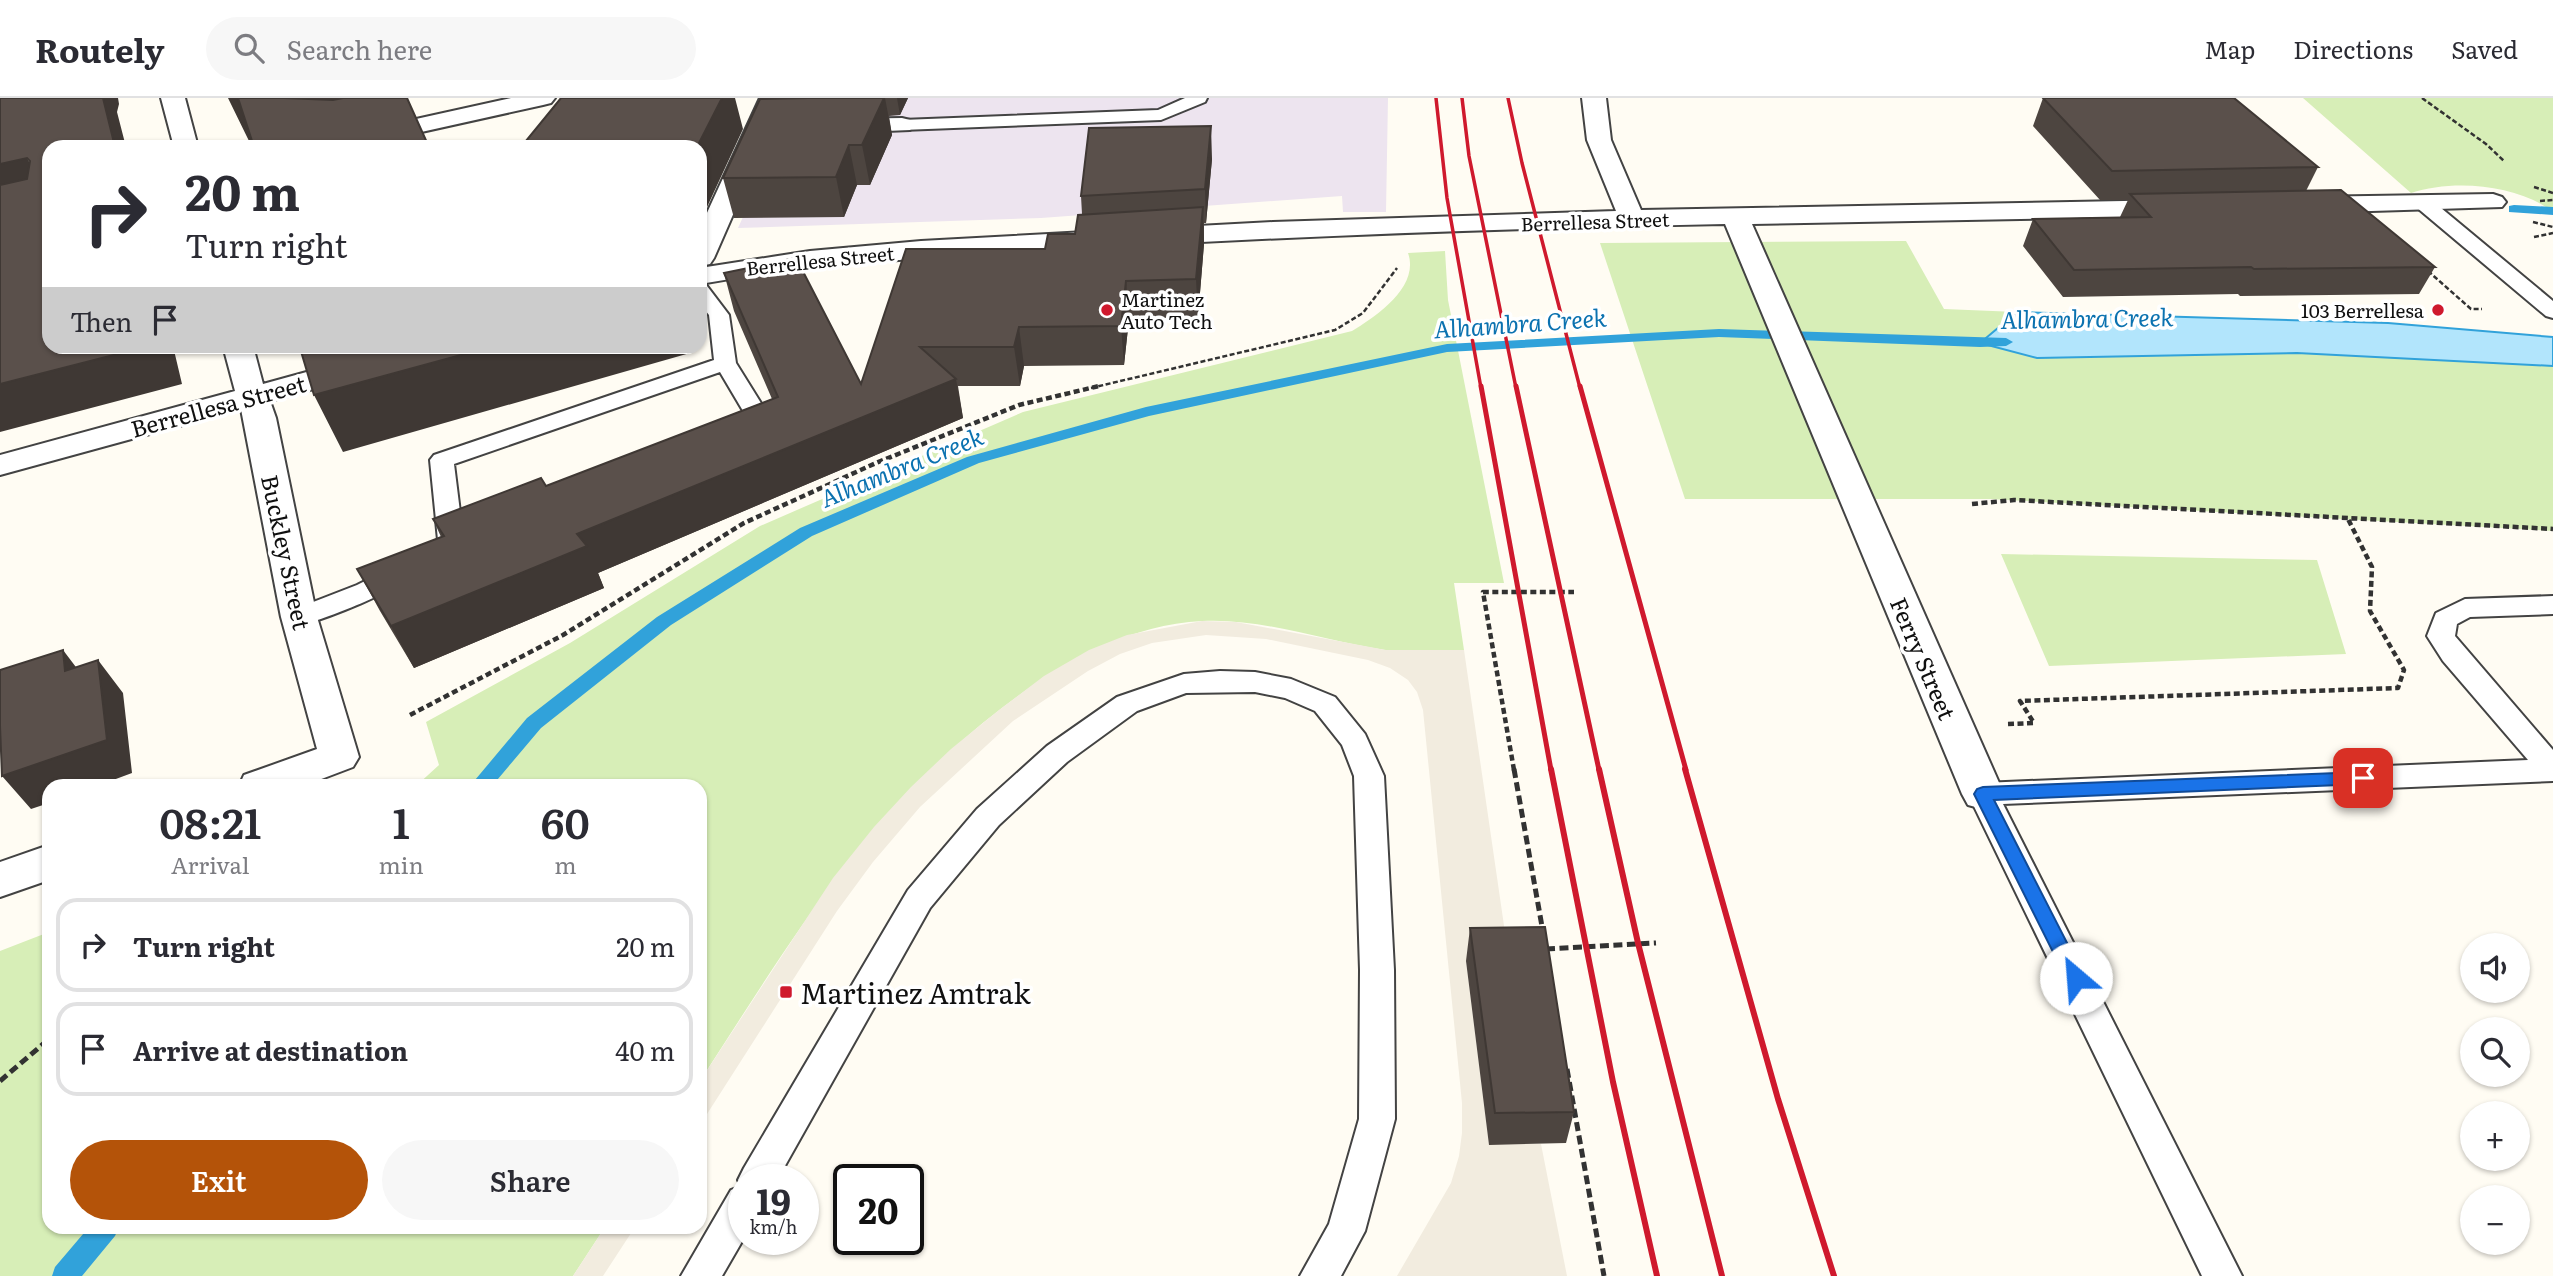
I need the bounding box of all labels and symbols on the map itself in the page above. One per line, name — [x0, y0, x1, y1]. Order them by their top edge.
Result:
street label: Berrellesa Street — [1520, 204, 1670, 238]
street label: Berrellesa Street — [745, 238, 896, 282]
place label: Martinez Auto Tech — [1121, 285, 1213, 335]
place label: 103 Berrellesa — [2301, 296, 2425, 324]
water label: Alhambra Creek — [1432, 298, 1608, 345]
water label: Alhambra Creek — [2000, 298, 2175, 336]
marker: Martinez Auto Tech — [1099, 302, 1115, 318]
marker: 103 Berrellesa — [2430, 302, 2446, 318]
street label: Berrellesa Street — [127, 365, 310, 445]
water label: Alhambra Creek — [814, 417, 989, 515]
street label: Buckley Street — [254, 471, 320, 633]
street label: Ferry Street — [1883, 591, 1965, 725]
pin — [2333, 748, 2393, 808]
position arrow — [2039, 941, 2113, 1015]
place label: Martinez Amtrak — [800, 971, 1032, 1013]
marker: Martinez Amtrak — [778, 984, 794, 1000]
speed limit sign: 20 — [833, 1164, 924, 1255]

